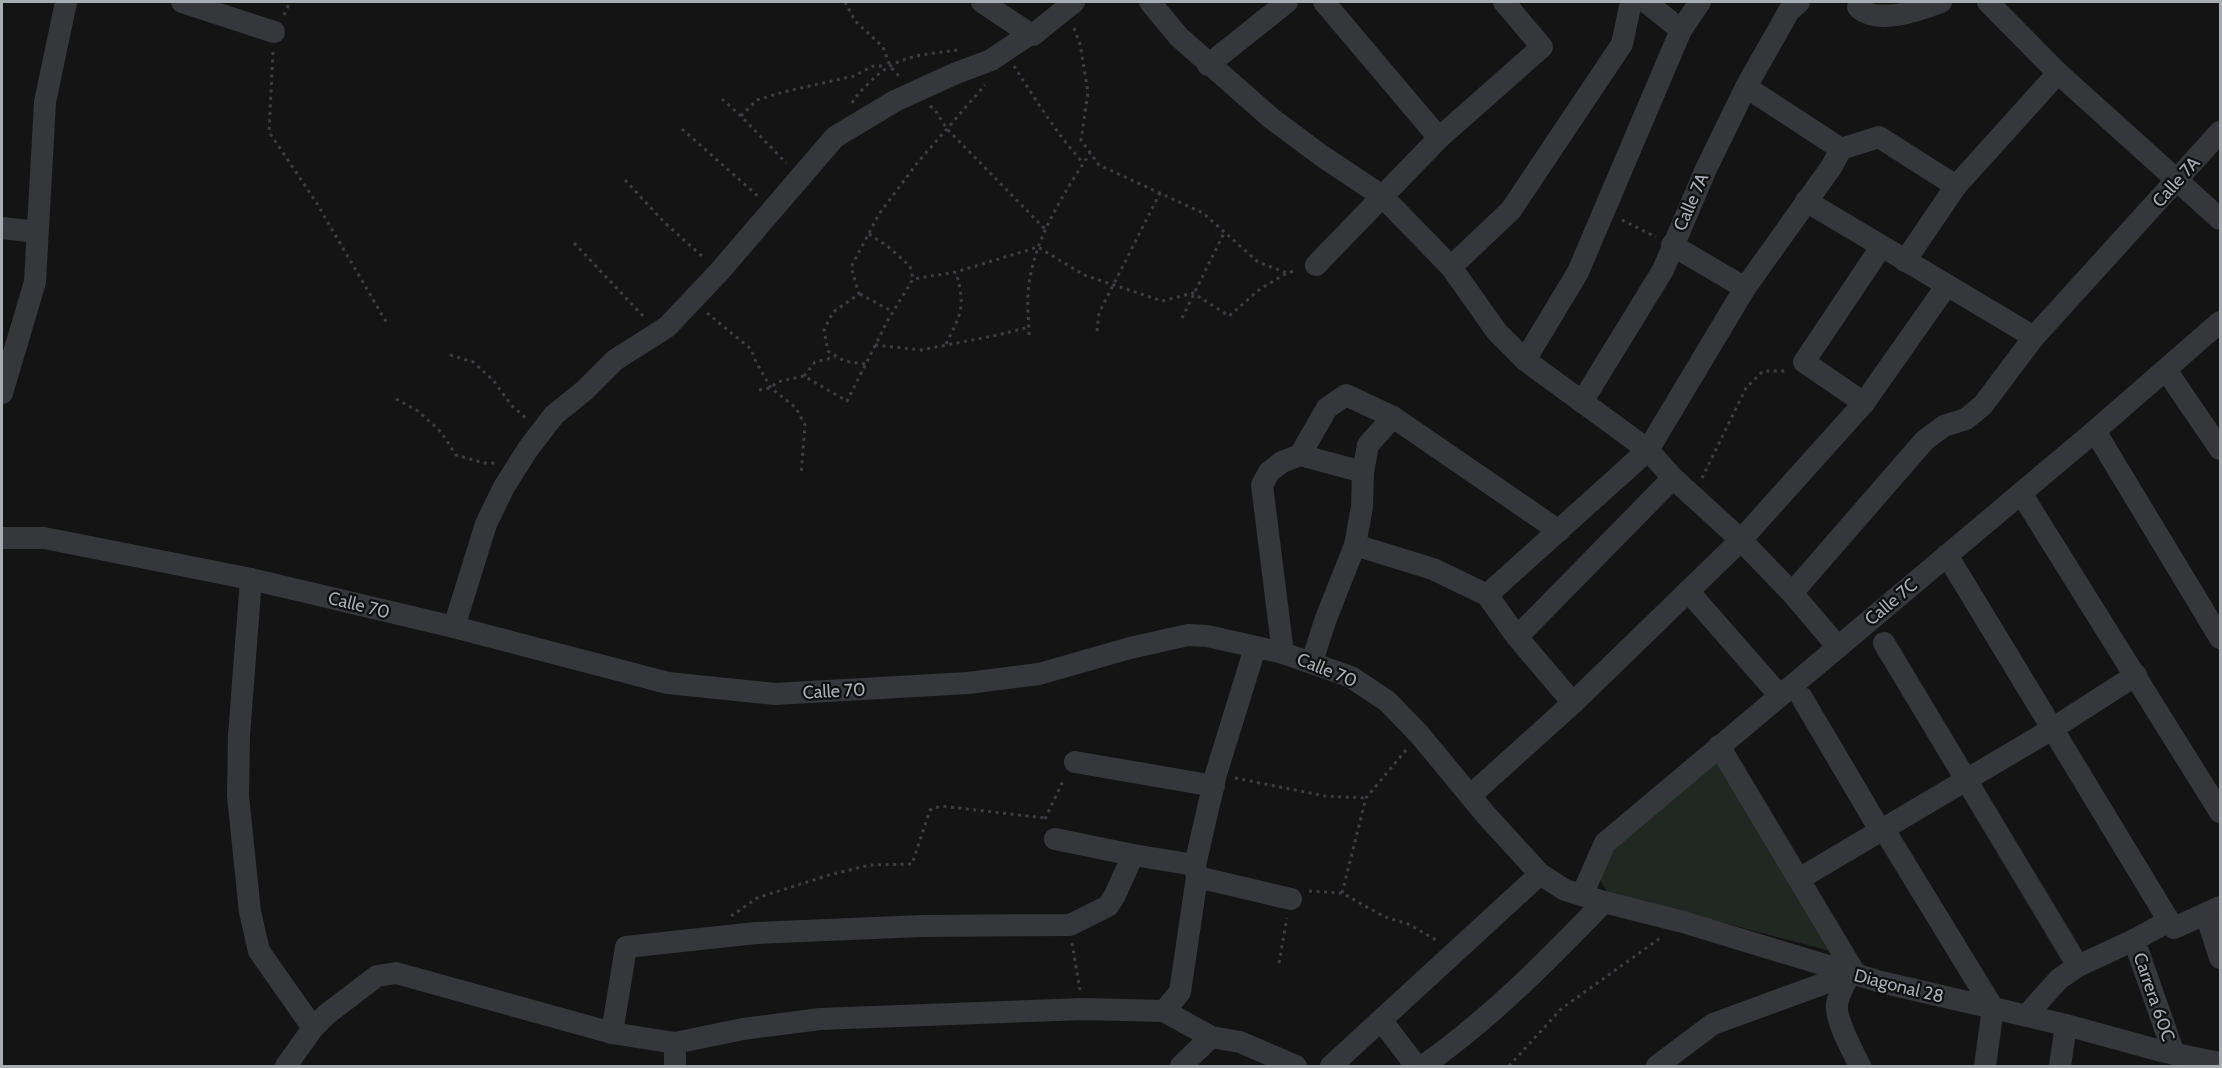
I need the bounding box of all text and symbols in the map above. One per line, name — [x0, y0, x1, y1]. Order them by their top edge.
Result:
street label: Calle 7A — [2148, 152, 2204, 212]
street label: Calle 7A — [1669, 170, 1713, 234]
street label: Calle 7C — [1860, 574, 1922, 630]
street label: Calle 70 — [326, 587, 392, 623]
street label: Calle 70 — [1294, 648, 1360, 692]
street label: Calle 70 — [802, 678, 866, 704]
street label: Carrera 60C — [2129, 950, 2179, 1044]
street label: Diagonal 28 — [1852, 964, 1946, 1008]

